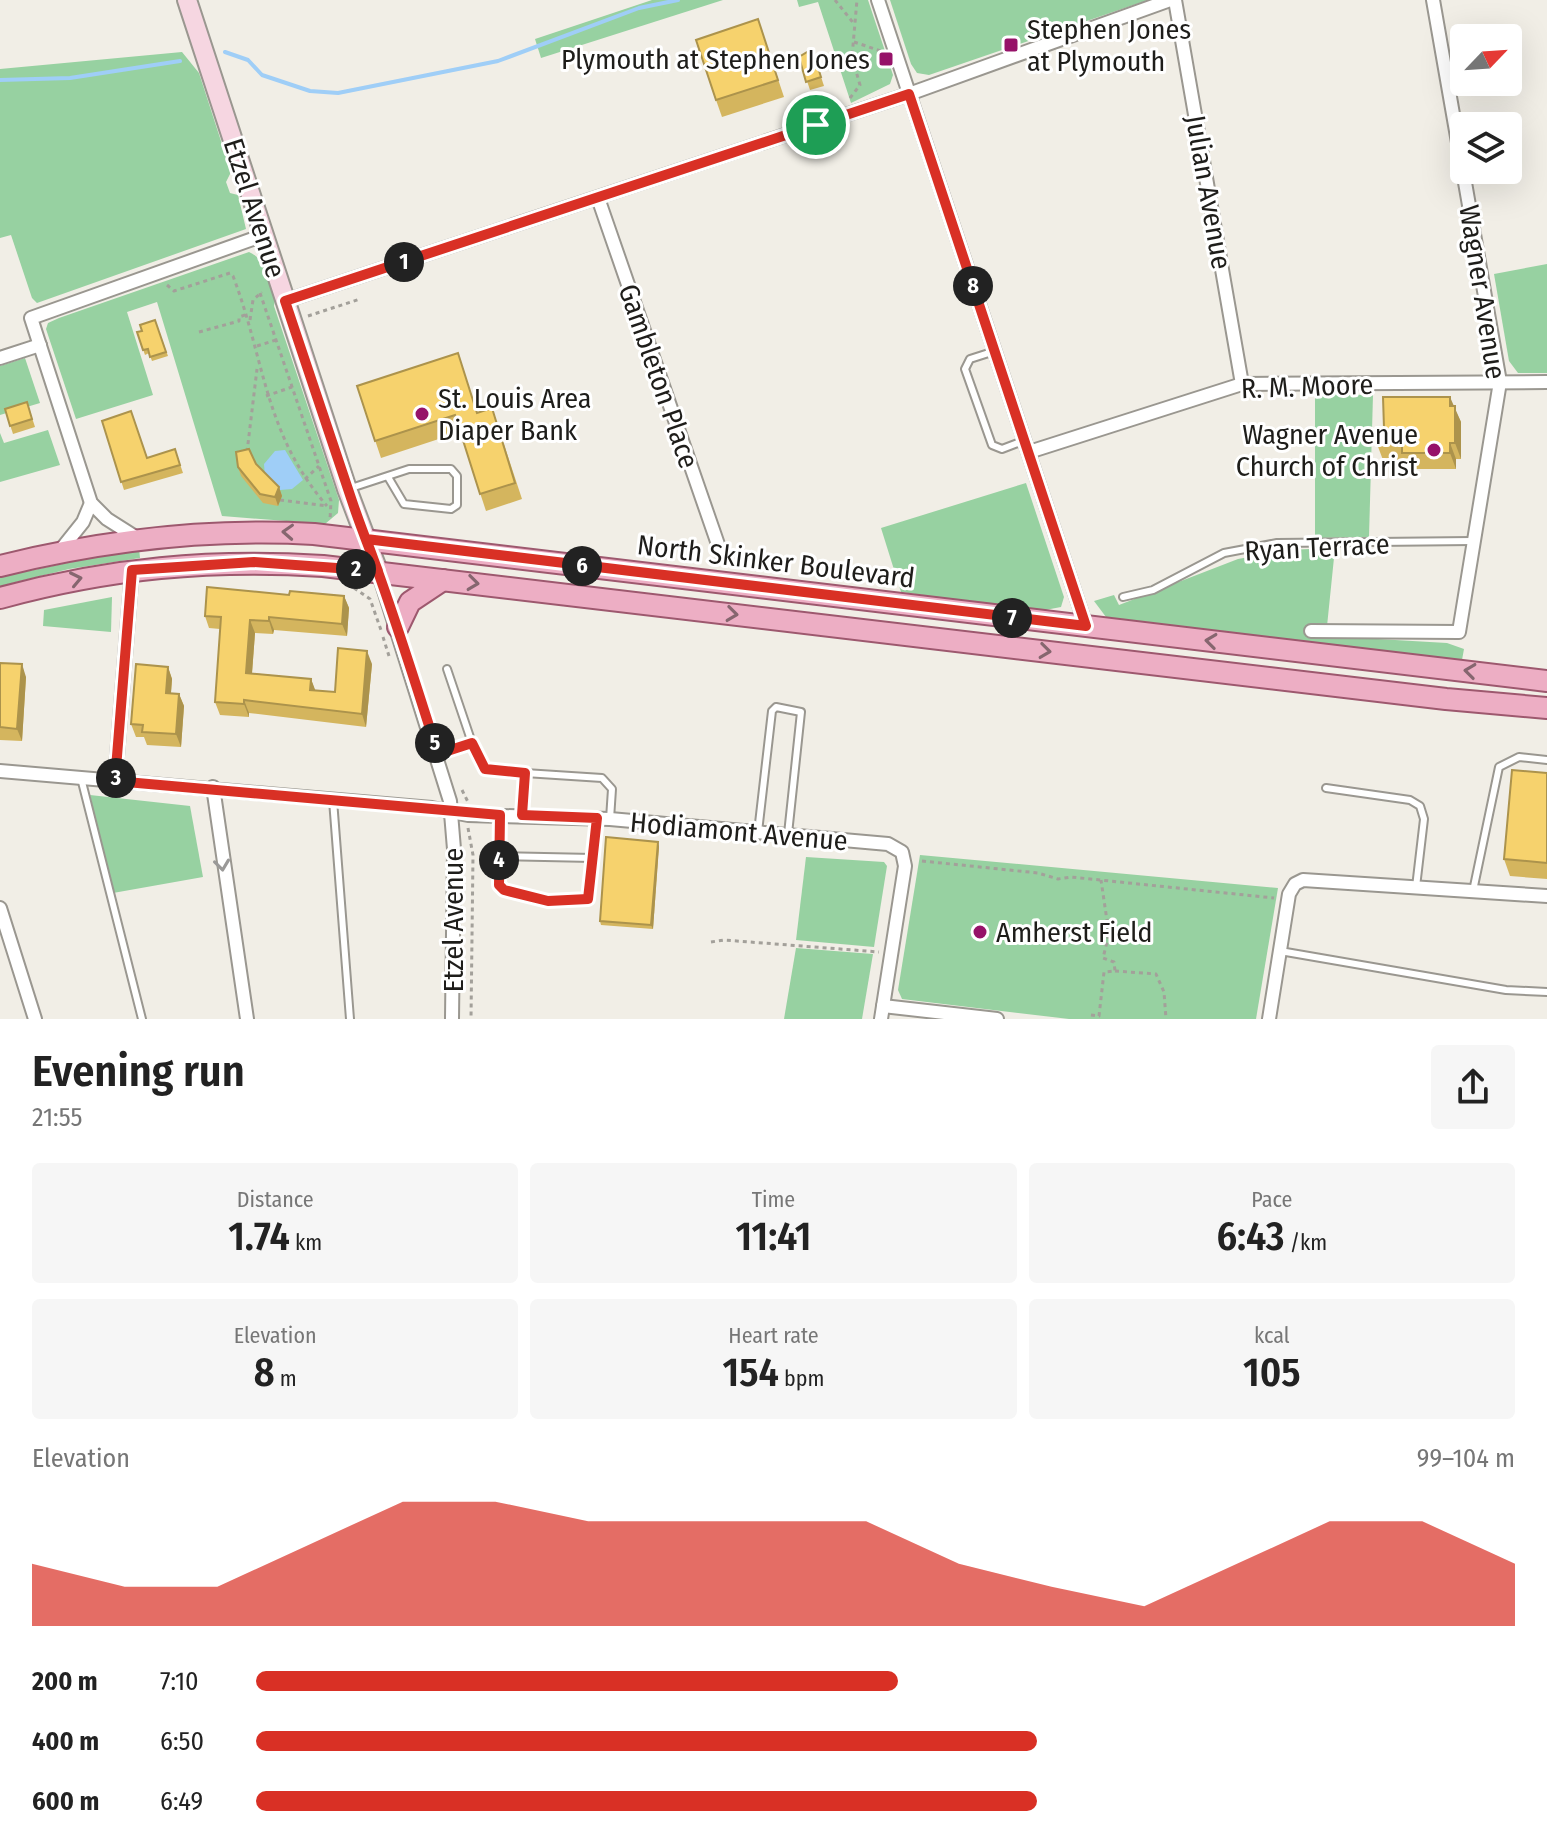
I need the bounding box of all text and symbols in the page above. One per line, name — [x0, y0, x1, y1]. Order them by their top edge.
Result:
place label: Stephen Jones at Plymouth — [1027, 13, 1191, 78]
north arrow — [1450, 24, 1522, 96]
map controls — [1450, 24, 1522, 184]
marker: Stephen Jones at Plymouth — [1002, 36, 1020, 54]
place label: Plymouth at Stephen Jones — [561, 43, 870, 76]
marker: Plymouth at Stephen Jones — [877, 50, 895, 68]
pin — [782, 91, 850, 159]
icon: arrive — [794, 103, 838, 147]
street label: Julian Avenue — [1179, 112, 1238, 272]
button: layers — [1450, 112, 1522, 184]
street label: Etzel Avenue — [216, 134, 293, 282]
street label: Wagner Avenue — [1452, 203, 1513, 381]
pin: 1 — [384, 242, 424, 282]
text: 1 — [399, 248, 409, 275]
pin: 8 — [953, 266, 993, 306]
text: 8 — [967, 272, 979, 299]
street label: Gambleton Place — [612, 280, 705, 473]
street label: R. M. Moore — [1240, 368, 1374, 405]
place label: St. Louis Area Diaper Bank — [438, 382, 591, 447]
marker: St. Louis Area Diaper Bank — [413, 405, 431, 423]
place label: Wagner Avenue Church of Christ — [1236, 418, 1419, 483]
marker: Wagner Avenue Church of Christ — [1425, 441, 1443, 459]
one-way arrow — [281, 524, 294, 541]
street label: Ryan Terrace — [1244, 527, 1390, 568]
street label: North Skinker Boulevard — [635, 528, 916, 595]
pin: 6 — [562, 546, 602, 586]
pin: 2 — [336, 549, 376, 589]
text: 6 — [576, 552, 588, 579]
text: 2 — [351, 555, 361, 582]
one-way arrow — [68, 571, 82, 588]
one-way arrow — [467, 575, 480, 592]
pin: 7 — [992, 598, 1032, 638]
text: 7 — [1007, 604, 1017, 631]
one-way arrow — [725, 606, 738, 623]
one-way arrow — [1204, 632, 1217, 649]
one-way arrow — [1038, 642, 1052, 659]
one-way arrow — [1463, 663, 1476, 680]
pin: 5 — [415, 723, 455, 763]
text: 5 — [430, 729, 440, 756]
pin: 3 — [96, 758, 136, 798]
text: 3 — [111, 764, 121, 791]
street label: Hodiamont Avenue — [629, 806, 849, 857]
pin: 4 — [479, 840, 519, 880]
text: 4 — [493, 846, 505, 873]
street label: Etzel Avenue — [437, 848, 470, 992]
one-way arrow — [213, 858, 230, 872]
place label: Amherst Field — [996, 916, 1152, 949]
marker: Amherst Field — [971, 923, 989, 941]
text: Evening run — [32, 1045, 245, 1098]
button: share — [1431, 1045, 1515, 1129]
text: 21:55 — [32, 1102, 82, 1133]
text: Distance — [237, 1186, 314, 1213]
text: Time — [752, 1186, 795, 1213]
text: Pace — [1251, 1186, 1292, 1213]
text: 1.74 — [228, 1213, 290, 1261]
text: 11:41 — [736, 1213, 811, 1261]
text: 6:43 — [1216, 1213, 1285, 1261]
text: km — [290, 1229, 322, 1256]
text: /km — [1285, 1229, 1327, 1256]
text: Elevation — [234, 1322, 317, 1349]
text: Heart rate — [728, 1322, 819, 1349]
text: kcal — [1254, 1322, 1290, 1349]
text: 8 — [254, 1349, 275, 1397]
text: 154 — [723, 1349, 779, 1397]
text: 105 — [1243, 1349, 1301, 1397]
text: m — [275, 1365, 297, 1392]
text: bpm — [779, 1365, 824, 1392]
text: Elevation — [32, 1443, 130, 1474]
text: 99–104 m — [1417, 1443, 1515, 1474]
text: 200 m — [32, 1666, 98, 1697]
text: 7:10 — [160, 1666, 199, 1697]
text: 400 m — [32, 1726, 99, 1757]
text: 6:50 — [160, 1726, 204, 1757]
text: 600 m — [32, 1786, 99, 1817]
text: 6:49 — [160, 1786, 203, 1817]

